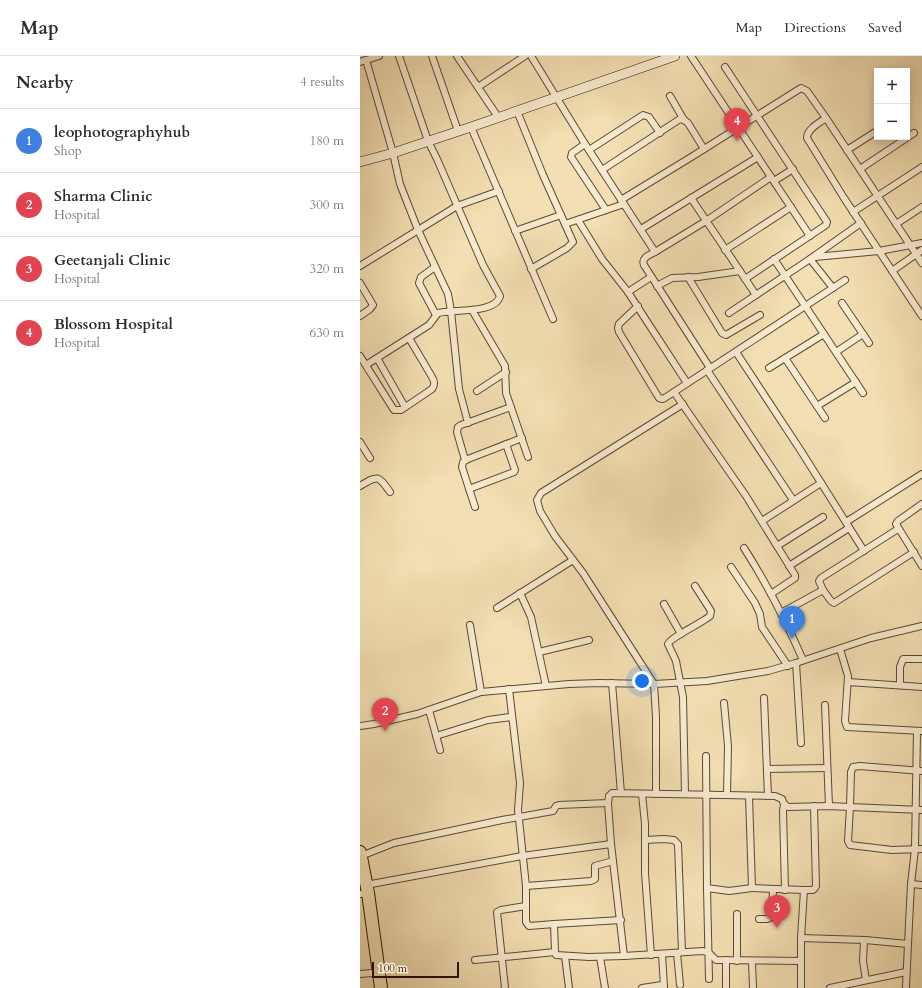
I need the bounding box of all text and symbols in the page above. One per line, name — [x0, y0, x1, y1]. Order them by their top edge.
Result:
text: Map — [20, 15, 59, 41]
text: Map — [736, 18, 762, 37]
text: Directions — [784, 18, 846, 37]
text: Saved — [868, 18, 902, 37]
map controls — [874, 68, 910, 140]
button: + — [874, 68, 910, 104]
text: Nearby — [16, 71, 73, 94]
text: 4 results — [300, 73, 344, 91]
button: − — [874, 104, 910, 140]
pin: 4 — [724, 108, 750, 141]
text: leophotographyhub — [54, 122, 190, 142]
text: 1 — [26, 132, 32, 150]
text: 180 m — [310, 132, 344, 150]
text: Shop — [54, 142, 82, 160]
text: Sharma Clinic — [54, 186, 153, 206]
text: 2 — [26, 196, 32, 214]
text: 300 m — [310, 196, 344, 214]
text: Hospital — [54, 206, 100, 224]
text: Geetanjali Clinic — [54, 250, 171, 270]
text: 3 — [26, 260, 32, 278]
text: 320 m — [310, 260, 344, 278]
text: Hospital — [54, 270, 100, 288]
text: Blossom Hospital — [54, 314, 173, 334]
text: 4 — [26, 324, 32, 342]
text: 630 m — [310, 324, 344, 342]
text: Hospital — [54, 334, 100, 352]
pin: 1 — [779, 606, 805, 639]
your location — [632, 671, 652, 691]
pin: 2 — [372, 698, 398, 731]
pin: 3 — [764, 895, 790, 928]
scale bar — [372, 960, 459, 979]
text: 100 m — [378, 961, 407, 976]

